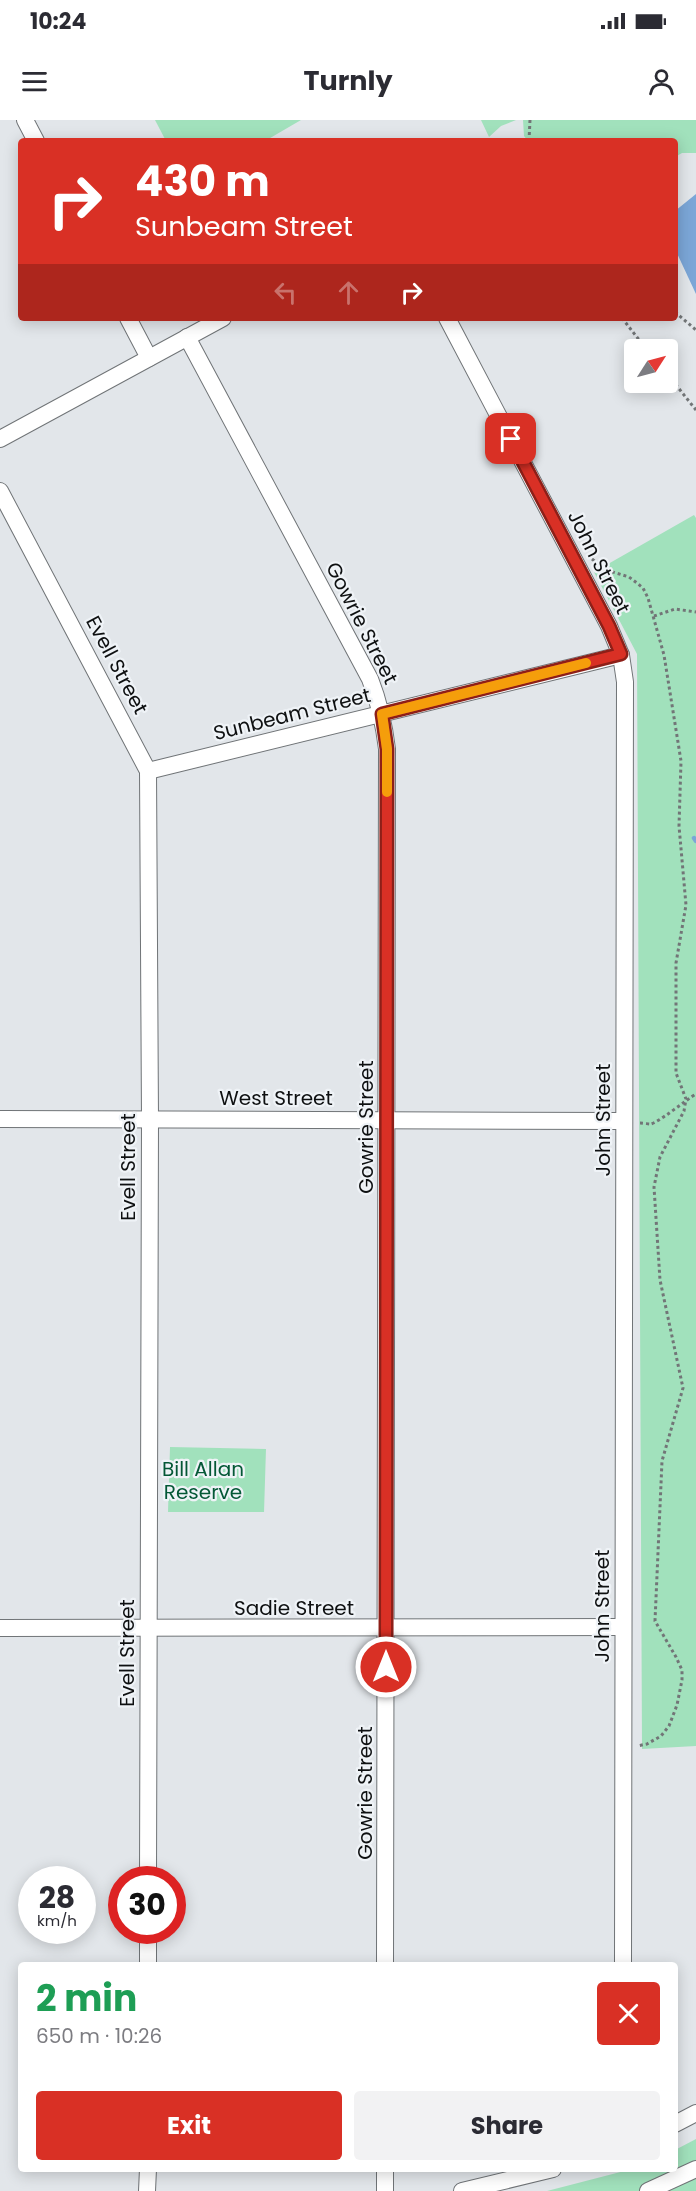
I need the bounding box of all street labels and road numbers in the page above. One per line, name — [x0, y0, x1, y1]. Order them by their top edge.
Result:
street label: John Street — [561, 505, 637, 619]
street label: Gowrie Street — [319, 557, 405, 689]
street label: Evell Street — [79, 611, 155, 719]
street label: Sunbeam Street — [210, 681, 374, 747]
street label: Gowrie Street — [352, 1060, 380, 1194]
street label: John Street — [589, 1064, 617, 1176]
street label: West Street — [219, 1084, 333, 1112]
street label: Evell Street — [114, 1113, 142, 1221]
street label: John Street — [588, 1550, 616, 1662]
street label: Sadie Street — [234, 1594, 354, 1622]
street label: Evell Street — [113, 1599, 141, 1707]
street label: Gowrie Street — [351, 1726, 379, 1860]

